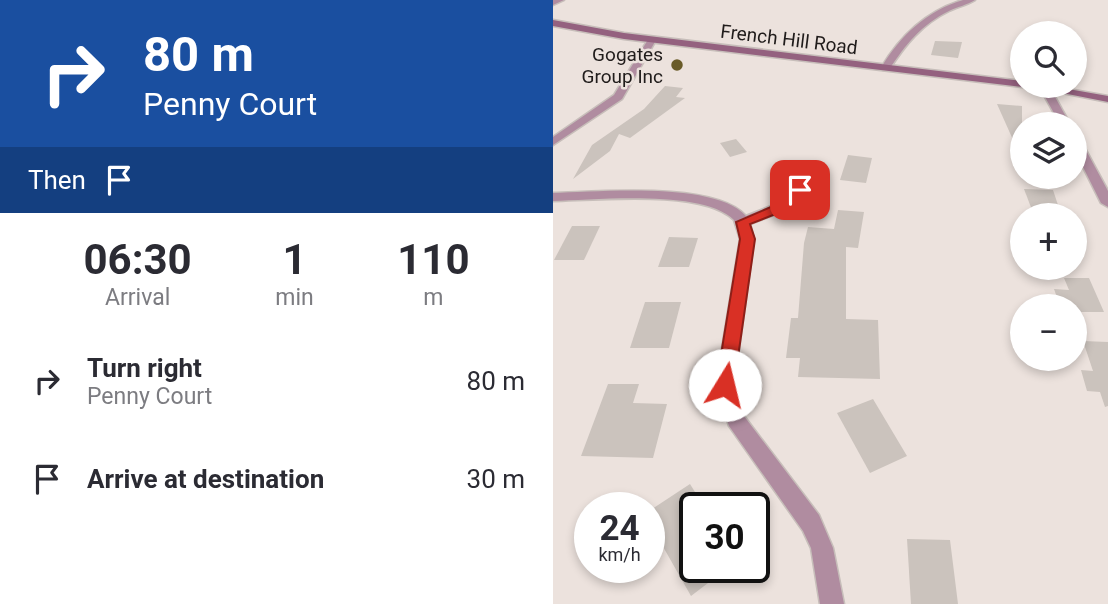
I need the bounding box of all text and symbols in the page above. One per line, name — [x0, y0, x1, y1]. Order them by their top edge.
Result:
street label: French Hill Road — [719, 20, 859, 59]
map controls — [1010, 21, 1087, 371]
button: search — [1010, 21, 1087, 98]
text: 80 m — [143, 26, 254, 83]
icon: right — [28, 28, 119, 119]
place label: Gogates Group Inc — [582, 43, 663, 88]
marker: Gogates Group Inc — [669, 57, 685, 73]
text: Penny Court — [143, 85, 317, 123]
button: layers — [1010, 112, 1087, 189]
pin — [770, 160, 830, 220]
icon: arrive — [100, 161, 138, 199]
text: Then — [28, 165, 86, 195]
icon: arrive — [781, 171, 819, 209]
button: + — [1010, 203, 1087, 280]
text: 06:30 — [84, 235, 192, 284]
text: 1 — [282, 235, 307, 284]
text: 110 — [397, 235, 470, 284]
text: Arrival — [105, 284, 170, 311]
text: min — [275, 284, 314, 311]
text: m — [423, 284, 443, 311]
button: − — [1010, 294, 1087, 371]
position arrow — [688, 348, 762, 422]
text: Turn right — [87, 353, 202, 383]
icon: right — [28, 362, 66, 400]
text: 80 m — [467, 366, 525, 396]
text: Penny Court — [87, 383, 212, 410]
icon: arrive — [28, 460, 66, 498]
text: Arrive at destination — [87, 464, 324, 494]
text: 30 m — [467, 464, 525, 494]
speed limit sign: 30 — [679, 492, 770, 583]
text: 24 — [599, 508, 640, 549]
text: km/h — [598, 544, 641, 565]

